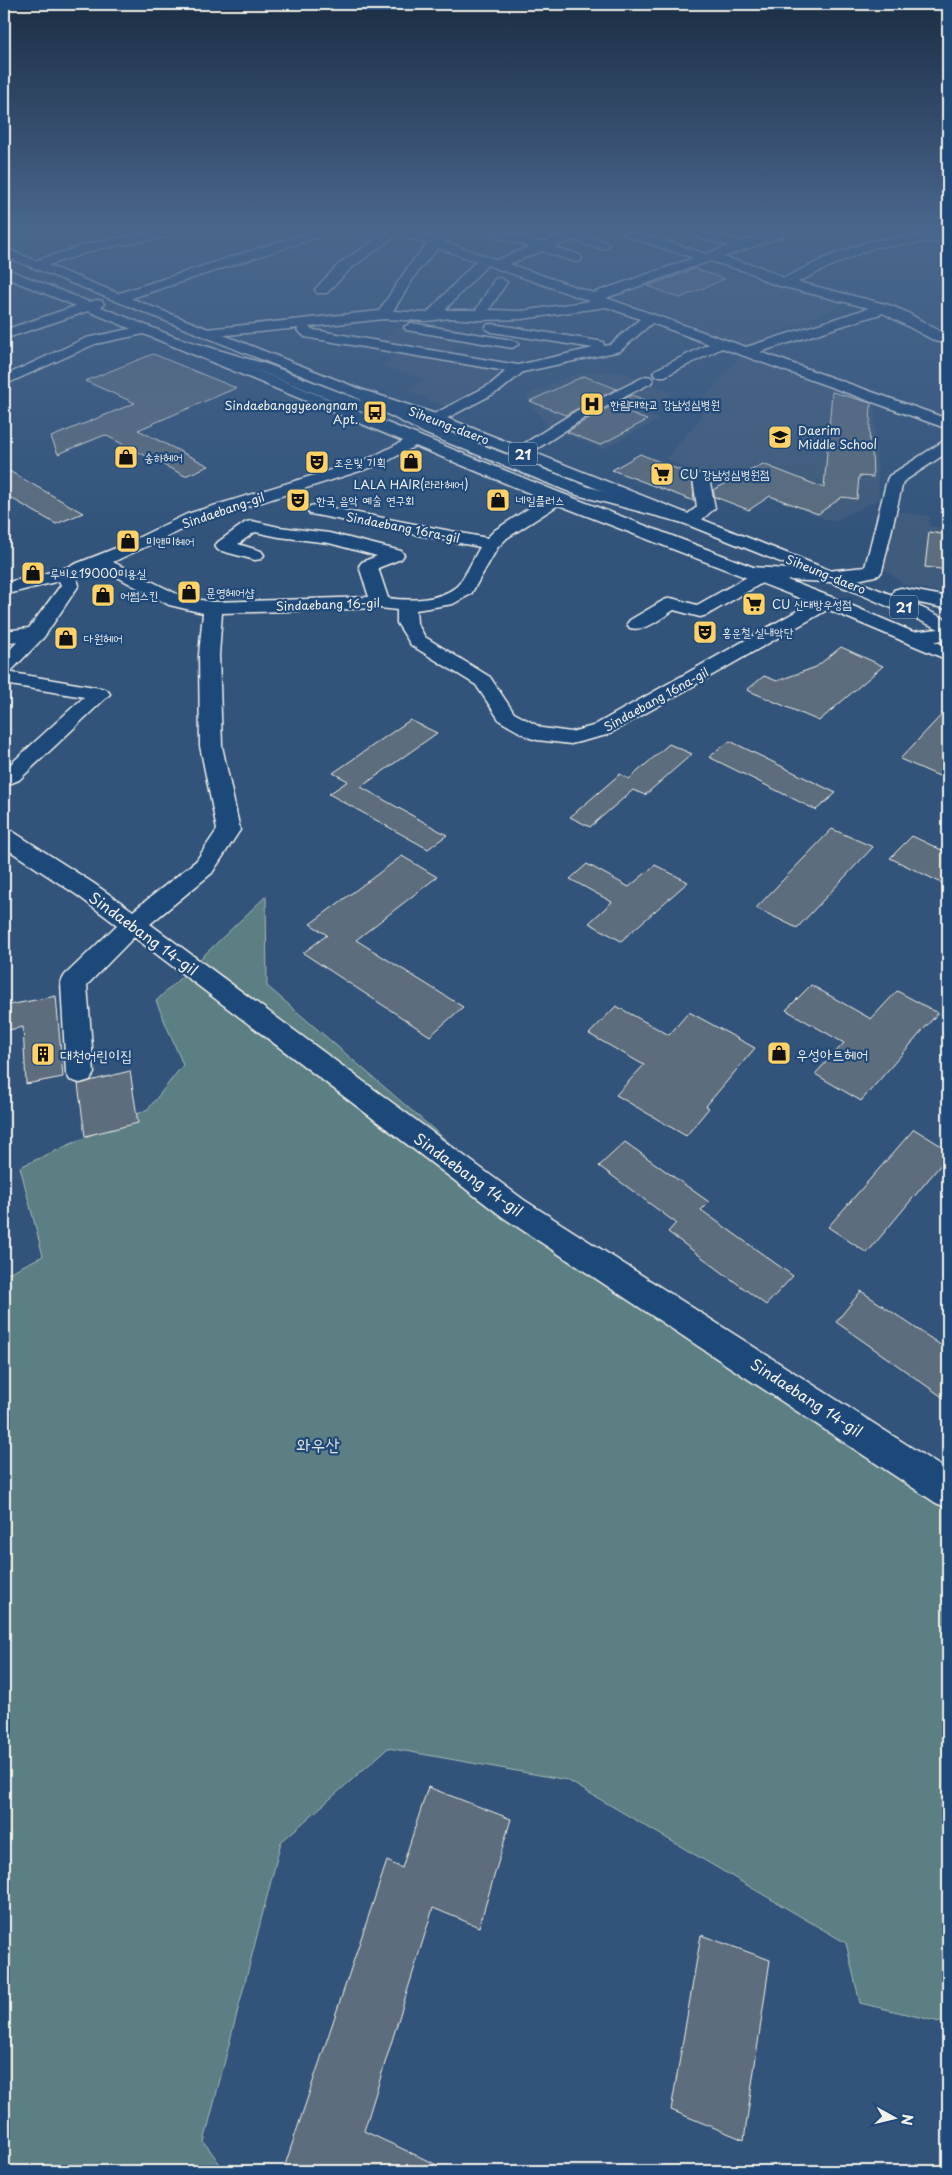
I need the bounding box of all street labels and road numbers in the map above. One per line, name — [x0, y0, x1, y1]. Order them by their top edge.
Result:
street label: Siheung-daero — [406, 401, 492, 449]
road number: 21 — [509, 442, 537, 466]
street label: Sindaebang-gil — [179, 487, 267, 533]
street label: Sindaebang 16ra-gil — [344, 507, 462, 547]
street label: Siheung-daero — [783, 550, 869, 598]
street label: Sindaebang 16-gil — [276, 593, 380, 615]
road number: 21 — [890, 596, 918, 618]
street label: Sindaebang 16na-gil — [600, 663, 712, 735]
street label: Sindaebang 14-gil — [85, 885, 203, 981]
street label: Sindaebang 14-gil — [410, 1126, 528, 1222]
street label: Sindaebang 14-gil — [746, 1352, 868, 1442]

